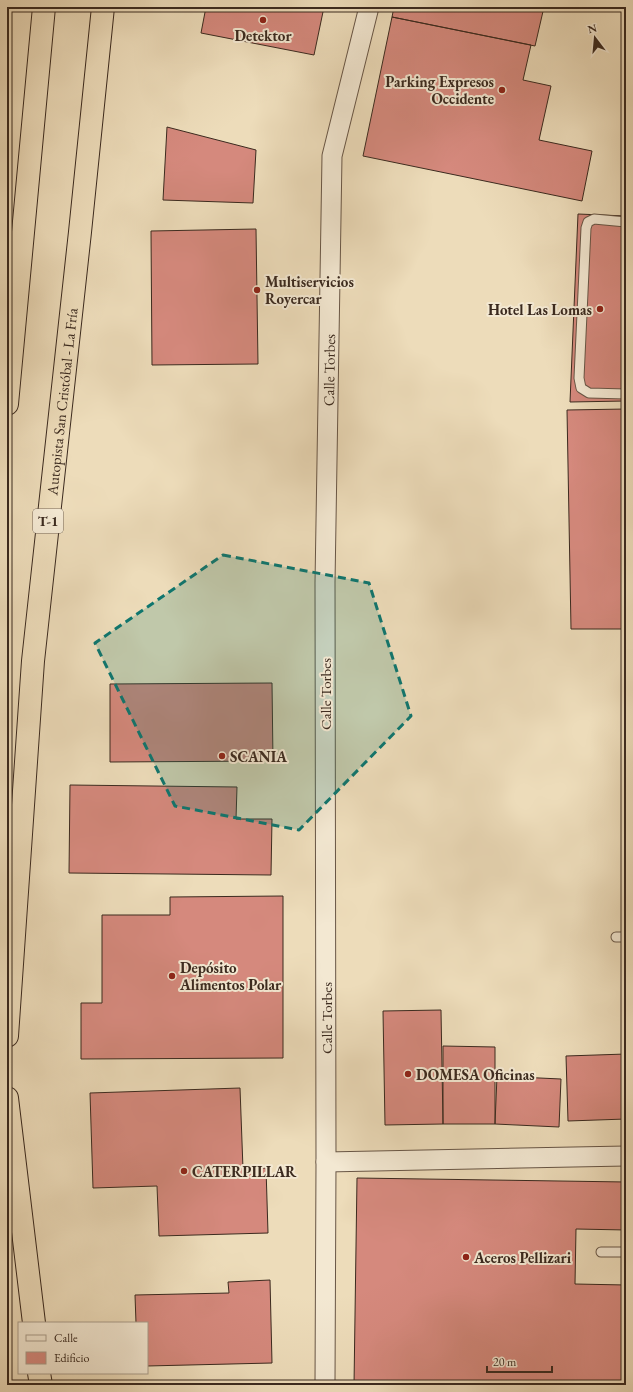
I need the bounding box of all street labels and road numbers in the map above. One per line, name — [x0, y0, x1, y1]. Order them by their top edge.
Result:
street label: Autopista San Cristóbal - La Fría — [42, 307, 81, 497]
street label: Calle Torbes — [318, 334, 339, 406]
road number: T-1 — [33, 509, 63, 533]
street label: Calle Torbes — [316, 658, 335, 730]
street label: Calle Torbes — [317, 982, 336, 1054]

